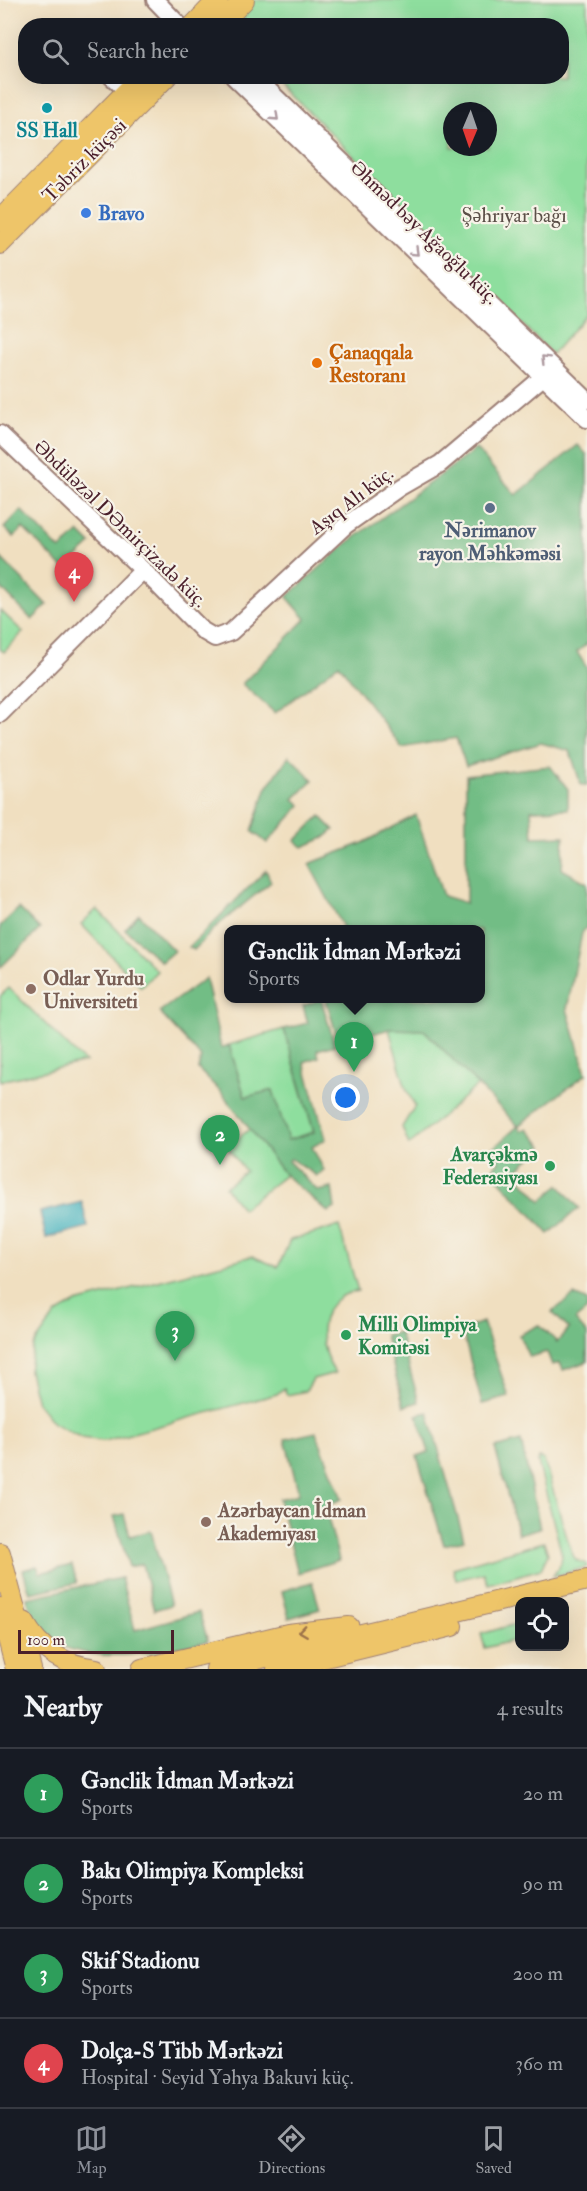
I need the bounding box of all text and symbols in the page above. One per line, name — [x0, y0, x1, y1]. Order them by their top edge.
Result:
search box — [18, 18, 569, 84]
icon: search — [39, 35, 72, 68]
text: Search here — [87, 37, 189, 65]
marker: SS Hall — [40, 101, 54, 115]
north arrow — [443, 102, 497, 156]
one-way arrow — [268, 109, 279, 120]
street label: Təbriz küçəsi — [37, 113, 132, 208]
place label: SS Hall — [16, 118, 79, 143]
street label: Əhməd bəy Ağaoğlu küç. — [345, 155, 504, 310]
place label: Bravo — [98, 201, 145, 226]
park label: Şəhriyar bağı — [461, 203, 567, 228]
marker: Bravo — [79, 206, 93, 220]
one-way arrow — [409, 245, 419, 256]
place label: Çanaqqala Restoranı — [329, 340, 414, 388]
one-way arrow — [542, 355, 553, 366]
marker: Çanaqqala Restoranı — [310, 356, 324, 370]
street label: Əbdüləzəl DƏmirçizadə küç. — [29, 434, 213, 613]
street label: Aşıq Alı küç. — [304, 461, 398, 541]
marker: Nərimanov rayon Məhkəməsi — [483, 501, 497, 515]
place label: Nərimanov rayon Məhkəməsi — [418, 518, 562, 567]
pin: 4 — [54, 552, 94, 602]
popup — [224, 925, 485, 1003]
text: Gənclik İdman Mərkəzi — [248, 938, 461, 966]
place label: Odlar Yurdu Universiteti — [43, 966, 145, 1014]
text: Sports — [248, 966, 300, 991]
marker: Odlar Yurdu Universiteti — [24, 982, 38, 996]
pin: 1 — [334, 1022, 374, 1072]
your location — [331, 1083, 360, 1112]
pin: 2 — [200, 1116, 240, 1165]
place label: Avarçəkmə Federasiyası — [442, 1142, 539, 1191]
marker: Avarçəkmə Federasiyası — [543, 1159, 557, 1173]
pin: 3 — [156, 1312, 195, 1361]
place label: Milli Olimpiya Komitəsi — [357, 1312, 478, 1360]
marker: Milli Olimpiya Komitəsi — [339, 1328, 353, 1342]
place label: Azərbaycan İdman Akademiyası — [217, 1497, 367, 1547]
marker: Azərbaycan İdman Akademiyası — [199, 1515, 213, 1529]
map controls — [515, 1597, 569, 1651]
button: locate — [515, 1597, 569, 1651]
one-way arrow — [298, 1625, 307, 1637]
scale bar — [18, 1627, 174, 1654]
text: 100 m — [27, 1630, 65, 1650]
text: Nearby — [24, 1692, 102, 1724]
text: 4 results — [497, 1696, 563, 1721]
text: Gənclik İdman Mərkəzi — [81, 1767, 294, 1795]
text: 1 — [40, 1781, 47, 1806]
text: 20 m — [523, 1781, 563, 1806]
text: Sports — [81, 1795, 133, 1820]
text: Bakı Olimpiya Kompleksi — [81, 1857, 304, 1885]
text: 2 — [38, 1871, 49, 1896]
text: 90 m — [523, 1871, 563, 1896]
text: Sports — [81, 1885, 133, 1910]
text: Skif Stadionu — [81, 1947, 200, 1975]
text: 3 — [40, 1961, 47, 1986]
text: 200 m — [513, 1961, 563, 1986]
text: Sports — [81, 1975, 133, 2000]
text: Dolça-S Tibb Mərkəzi — [81, 2037, 283, 2065]
text: 4 — [38, 2051, 49, 2076]
text: 360 m — [515, 2051, 563, 2076]
text: Hospital · Seyid Yəhya Bakuvi küç. — [81, 2065, 354, 2090]
tab: Map — [75, 2122, 108, 2178]
tab: Directions — [258, 2122, 325, 2178]
tab: Saved — [475, 2122, 512, 2178]

